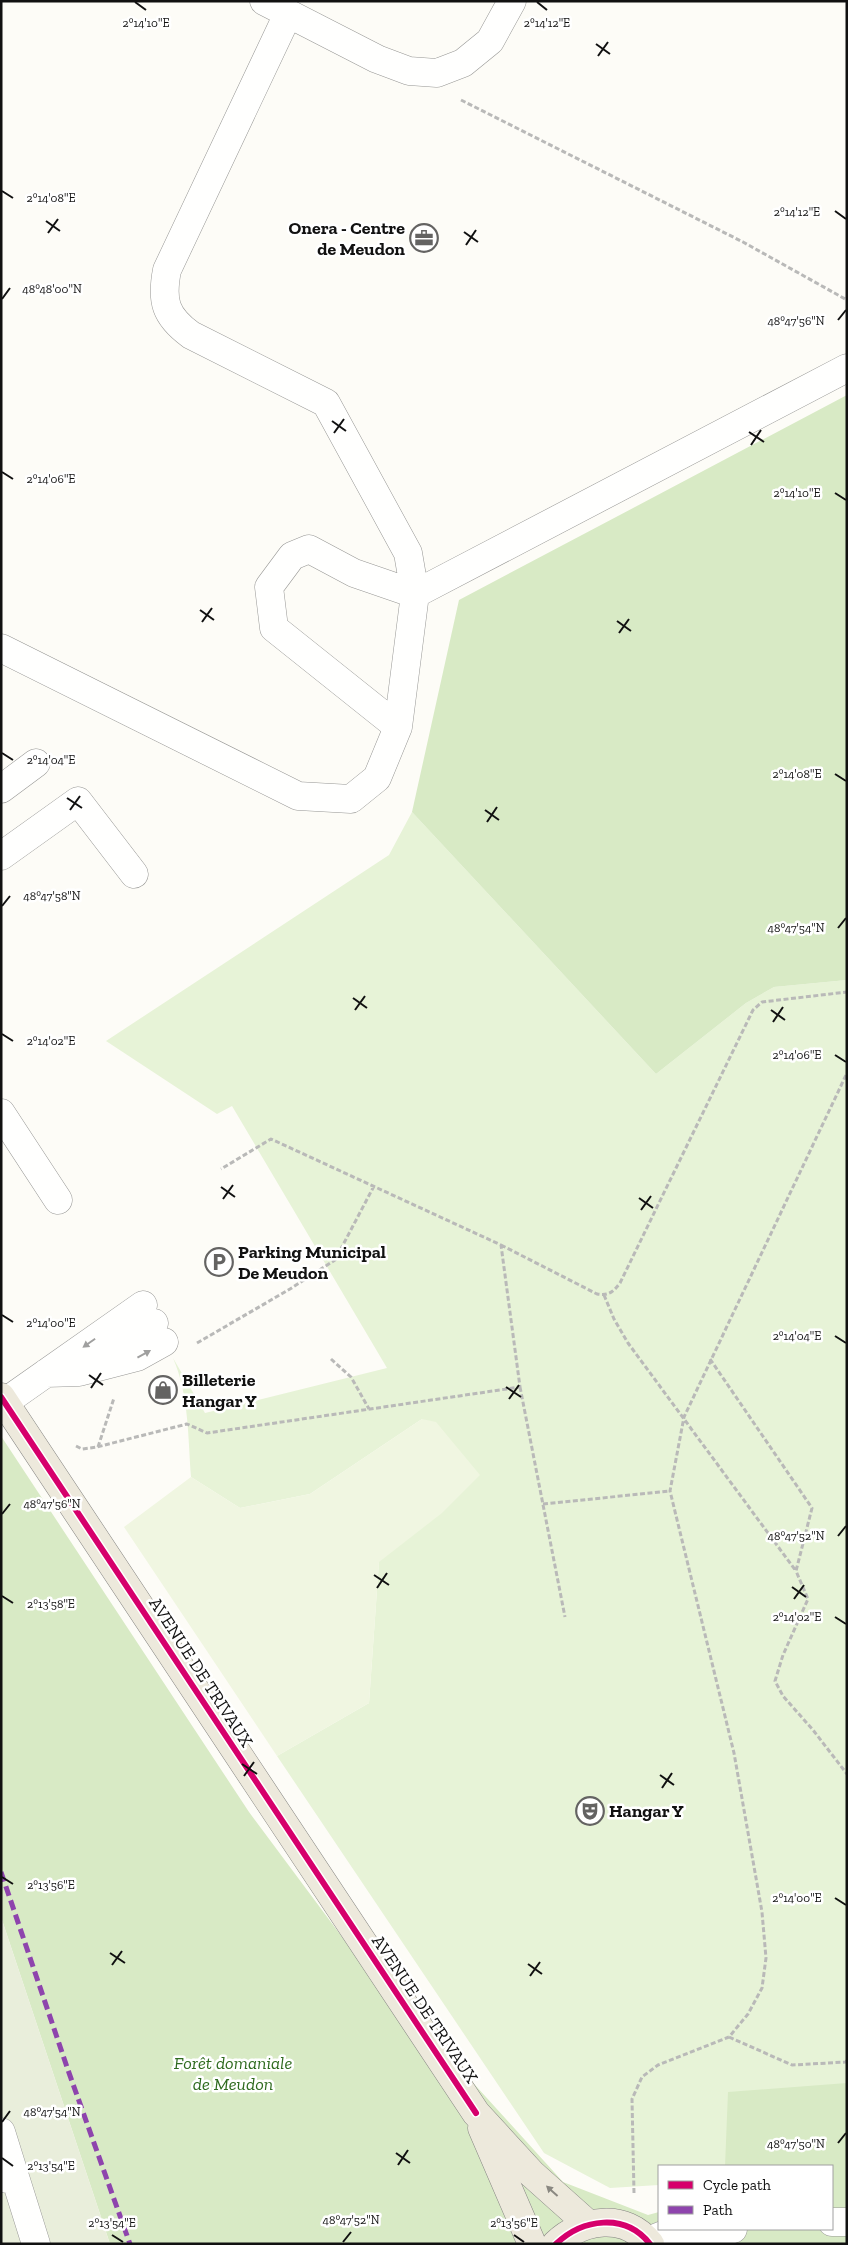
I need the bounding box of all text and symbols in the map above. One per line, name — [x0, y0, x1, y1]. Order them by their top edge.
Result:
text: 2°14'10"E — [122, 16, 170, 30]
text: 2°14'12"E — [524, 16, 570, 30]
text: 2°14'08"E — [27, 191, 75, 205]
text: 2°14'12"E — [774, 205, 820, 219]
place label: Onera - Centre de Meudon — [289, 217, 405, 260]
office icon: Onera - Centre de Meudon — [409, 223, 439, 253]
text: 48°48'00"N — [22, 282, 82, 296]
text: 48°47'56"N — [767, 314, 825, 328]
text: 2°14'06"E — [27, 472, 75, 486]
text: 2°14'10"E — [773, 486, 821, 500]
text: 2°14'04"E — [27, 753, 75, 767]
text: 2°14'08"E — [773, 767, 821, 781]
text: 48°47'58"N — [23, 889, 81, 903]
text: 48°47'54"N — [767, 921, 825, 935]
text: 2°14'02"E — [27, 1034, 75, 1048]
text: 2°14'06"E — [773, 1048, 821, 1062]
place label: Parking Municipal De Meudon — [238, 1241, 386, 1284]
parking icon: Parking Municipal De Meudon — [204, 1247, 234, 1277]
text: 2°14'00"E — [26, 1316, 76, 1330]
text: 2°14'04"E — [773, 1329, 821, 1343]
one-way arrow — [82, 1338, 95, 1348]
one-way arrow — [137, 1349, 150, 1358]
place label: Billeterie Hangar Y — [182, 1369, 257, 1412]
shop icon: Billeterie Hangar Y — [148, 1375, 178, 1405]
text: 48°47'56"N — [23, 1497, 81, 1511]
text: 48°47'52"N — [767, 1529, 825, 1543]
street label: AVENUE DE TRIVAUX — [144, 1593, 258, 1751]
text: 2°13'58"E — [27, 1597, 75, 1611]
text: 2°14'02"E — [773, 1610, 821, 1624]
theatre icon: Hangar Y — [575, 1796, 605, 1826]
place label: Hangar Y — [609, 1800, 684, 1822]
text: 2°13'56"E — [27, 1878, 75, 1892]
text: 2°14'00"E — [772, 1891, 822, 1905]
street label: AVENUE DE TRIVAUX — [367, 1931, 483, 2088]
park label: Forêt domaniale de Meudon — [174, 2052, 292, 2095]
text: 48°47'54"N — [23, 2105, 81, 2119]
text: 48°47'50"N — [767, 2137, 825, 2151]
text: 2°13'54"E — [27, 2159, 75, 2173]
legend — [658, 2165, 833, 2230]
text: Cycle path — [703, 2176, 772, 2194]
one-way arrow — [546, 2185, 558, 2197]
text: Path — [703, 2201, 733, 2219]
text: 48°47'52"N — [322, 2213, 380, 2227]
text: 2°13'54"E — [88, 2216, 136, 2230]
text: 2°13'56"E — [490, 2216, 538, 2230]

